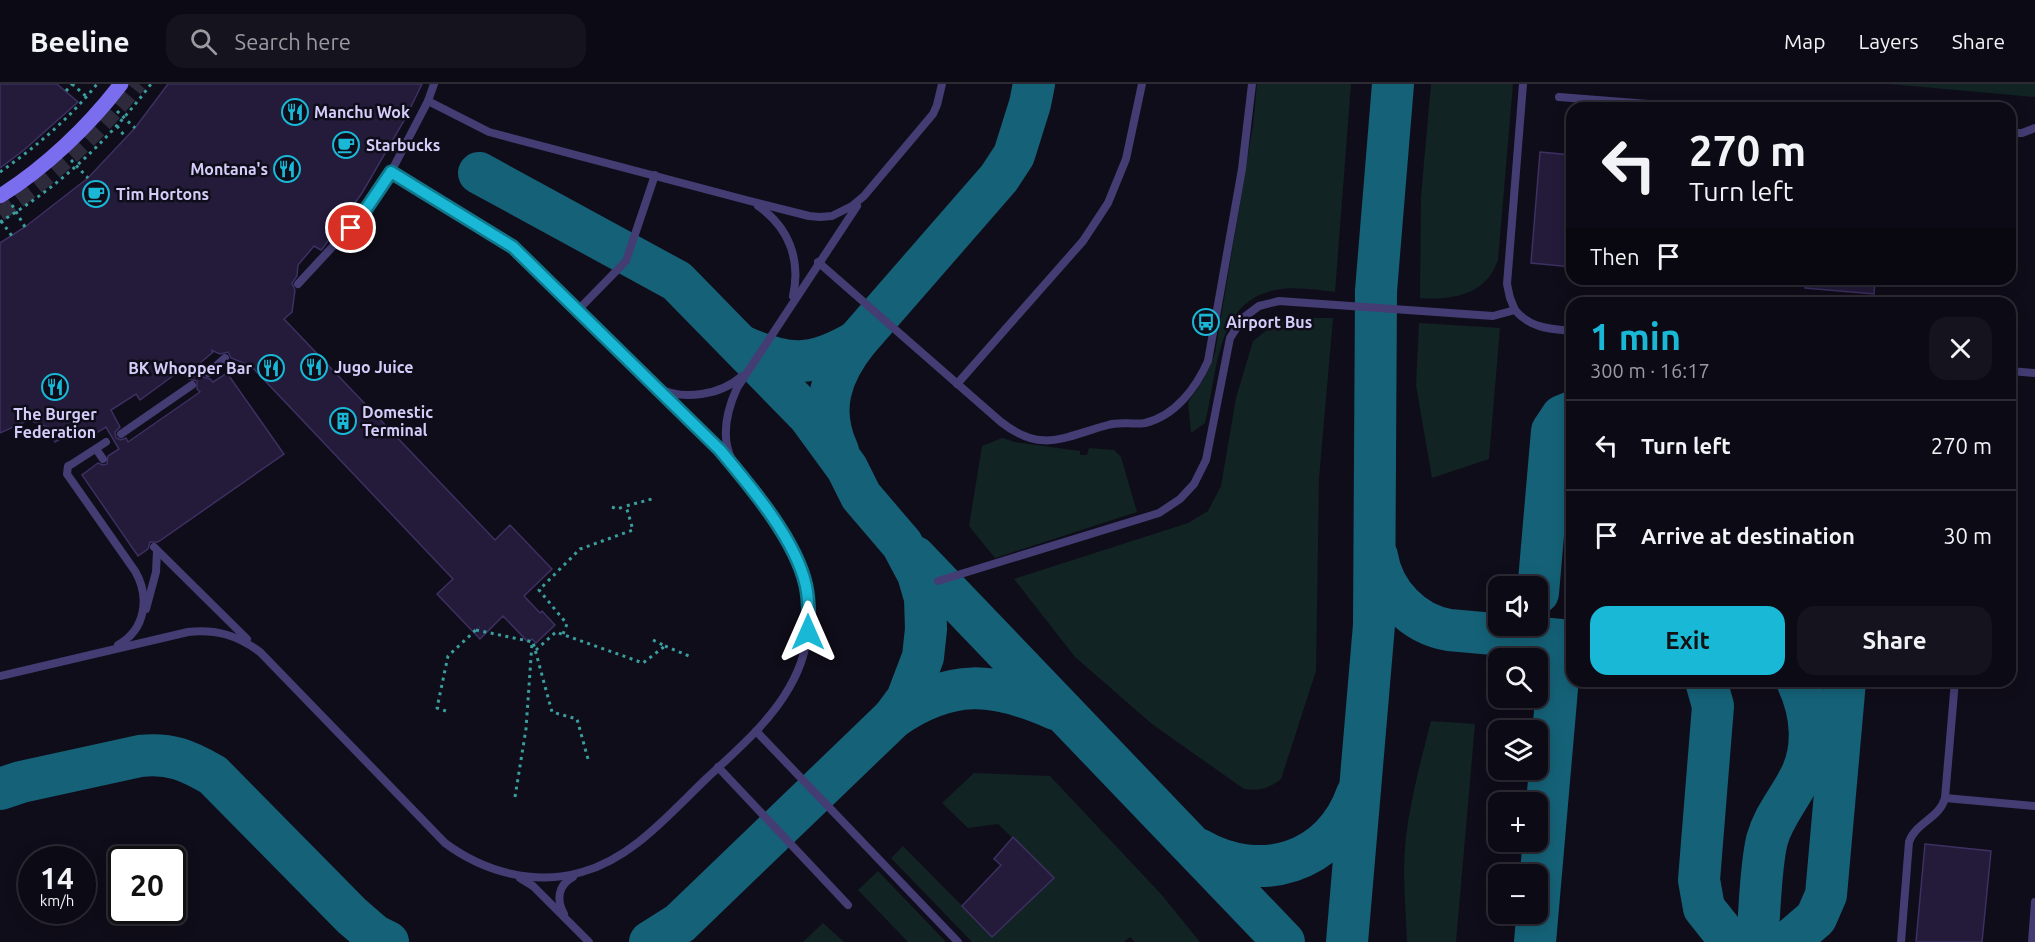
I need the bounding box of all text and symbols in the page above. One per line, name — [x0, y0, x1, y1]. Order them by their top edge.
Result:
search box — [166, 14, 586, 68]
icon: search — [187, 25, 220, 58]
text: Beeline — [30, 26, 130, 57]
text: Search here — [235, 29, 351, 54]
text: Map — [1784, 29, 1825, 53]
text: Layers — [1858, 29, 1919, 53]
text: Share — [1952, 29, 2005, 53]
restaurant icon: Manchu Wok — [280, 97, 310, 127]
place label: Manchu Wok — [314, 103, 410, 121]
icon: left — [1590, 126, 1668, 204]
text: 270 m — [1689, 127, 1806, 174]
cafe icon: Starbucks — [331, 130, 361, 160]
place label: Starbucks — [366, 136, 440, 154]
restaurant icon: Montana's — [272, 154, 302, 184]
place label: Montana's — [190, 160, 268, 178]
text: Turn left — [1689, 176, 1793, 206]
cafe icon: Tim Hortons — [81, 179, 111, 209]
place label: Tim Hortons — [116, 185, 209, 203]
pin — [325, 202, 376, 253]
icon: arrive — [334, 211, 367, 244]
icon: arrive — [1652, 240, 1685, 273]
text: Then — [1590, 244, 1640, 269]
bus stop icon: Airport Bus — [1191, 307, 1221, 337]
place label: Airport Bus — [1226, 313, 1312, 331]
text: 1 min — [1590, 316, 1681, 357]
button: close — [1929, 317, 1992, 380]
restaurant icon: Jugo Juice — [299, 352, 329, 382]
restaurant icon: BK Whopper Bar — [256, 353, 286, 383]
place label: Jugo Juice — [334, 358, 413, 376]
place label: BK Whopper Bar — [128, 359, 252, 377]
text: 300 m · 16:17 — [1590, 359, 1710, 382]
restaurant icon: The Burger Federation — [40, 372, 70, 402]
place label: Domestic Terminal — [362, 403, 433, 439]
place label: The Burger Federation — [13, 405, 97, 441]
building icon: Domestic Terminal — [328, 406, 358, 436]
icon: left — [1590, 429, 1623, 462]
text: Turn left — [1641, 433, 1731, 458]
text: 270 m — [1931, 433, 1992, 458]
icon: arrive — [1590, 519, 1623, 552]
text: Arrive at destination — [1641, 523, 1855, 548]
text: 30 m — [1943, 523, 1992, 548]
map controls — [1488, 576, 1548, 924]
button: sound — [1488, 576, 1548, 636]
position arrow — [776, 600, 840, 664]
button: Exit — [1590, 606, 1785, 675]
button: Share — [1797, 606, 1992, 675]
button: search — [1488, 648, 1548, 708]
button: layers — [1488, 720, 1548, 780]
button: + — [1488, 792, 1548, 852]
speed limit sign: 20 — [108, 846, 186, 924]
text: 14 — [40, 861, 74, 895]
button: − — [1488, 864, 1548, 924]
text: km/h — [40, 892, 74, 909]

